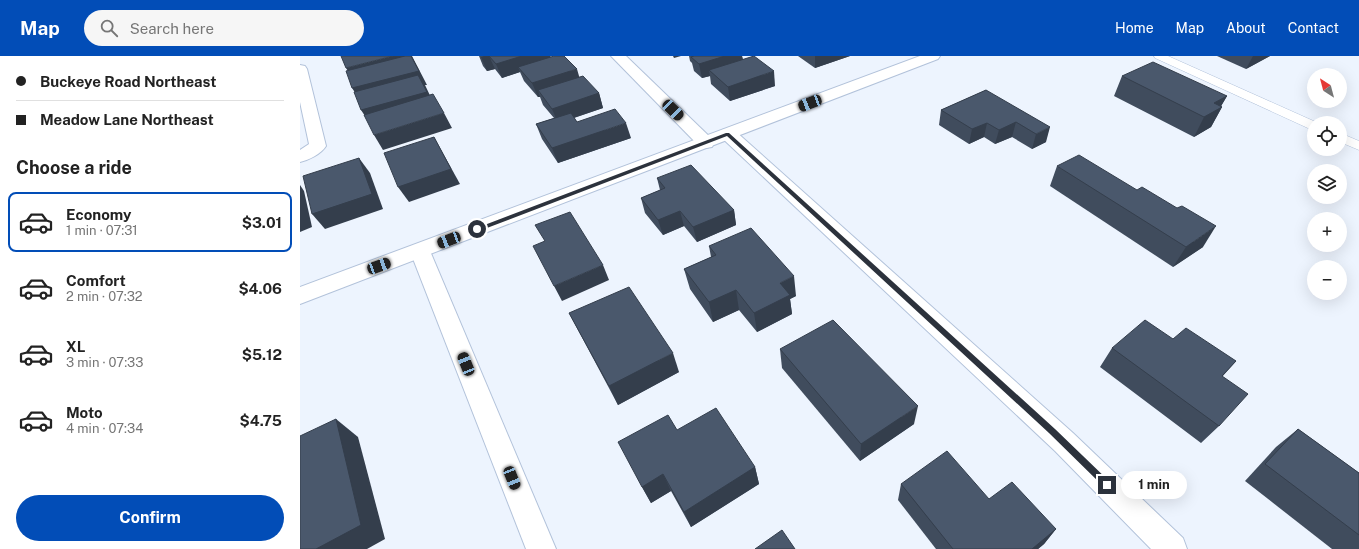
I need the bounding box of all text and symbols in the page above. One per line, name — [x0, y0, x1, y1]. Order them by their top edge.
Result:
search box — [84, 10, 364, 46]
text: Map — [20, 17, 60, 39]
icon: search — [98, 17, 120, 39]
text: Search here — [130, 20, 214, 37]
text: Home — [1115, 20, 1154, 36]
text: Map — [1176, 20, 1204, 36]
text: About — [1226, 20, 1266, 36]
text: Contact — [1288, 20, 1339, 36]
north arrow — [1307, 68, 1347, 108]
map controls — [1307, 68, 1347, 300]
text: Buckeye Road Northeast — [40, 73, 217, 90]
car — [797, 93, 823, 113]
car — [660, 97, 686, 123]
text: Meadow Lane Northeast — [40, 111, 214, 128]
button: locate — [1307, 116, 1347, 156]
text: Choose a ride — [16, 157, 132, 178]
button: layers — [1307, 164, 1347, 204]
icon: car — [18, 204, 54, 240]
text: Economy — [66, 206, 131, 223]
button: + — [1307, 212, 1347, 252]
text: $3.01 — [242, 214, 282, 231]
route start — [468, 220, 486, 238]
text: 1 min · 07:31 — [66, 223, 138, 238]
car — [436, 230, 462, 250]
car — [366, 256, 392, 276]
button: − — [1307, 260, 1347, 300]
icon: car — [18, 270, 54, 306]
text: Comfort — [66, 272, 126, 289]
text: $4.06 — [238, 280, 282, 297]
text: 2 min · 07:32 — [66, 289, 143, 304]
icon: car — [18, 336, 54, 372]
text: XL — [66, 338, 85, 355]
text: $5.12 — [242, 346, 282, 363]
car — [456, 351, 476, 377]
text: 3 min · 07:33 — [66, 355, 143, 370]
icon: car — [18, 402, 54, 438]
text: Moto — [66, 404, 103, 421]
text: $4.75 — [240, 412, 282, 429]
text: 4 min · 07:34 — [66, 421, 143, 436]
car — [502, 465, 522, 491]
callout: 1 min — [1121, 471, 1187, 499]
route end — [1098, 476, 1116, 494]
text: 1 min — [1138, 477, 1170, 492]
button: Confirm — [16, 495, 284, 541]

